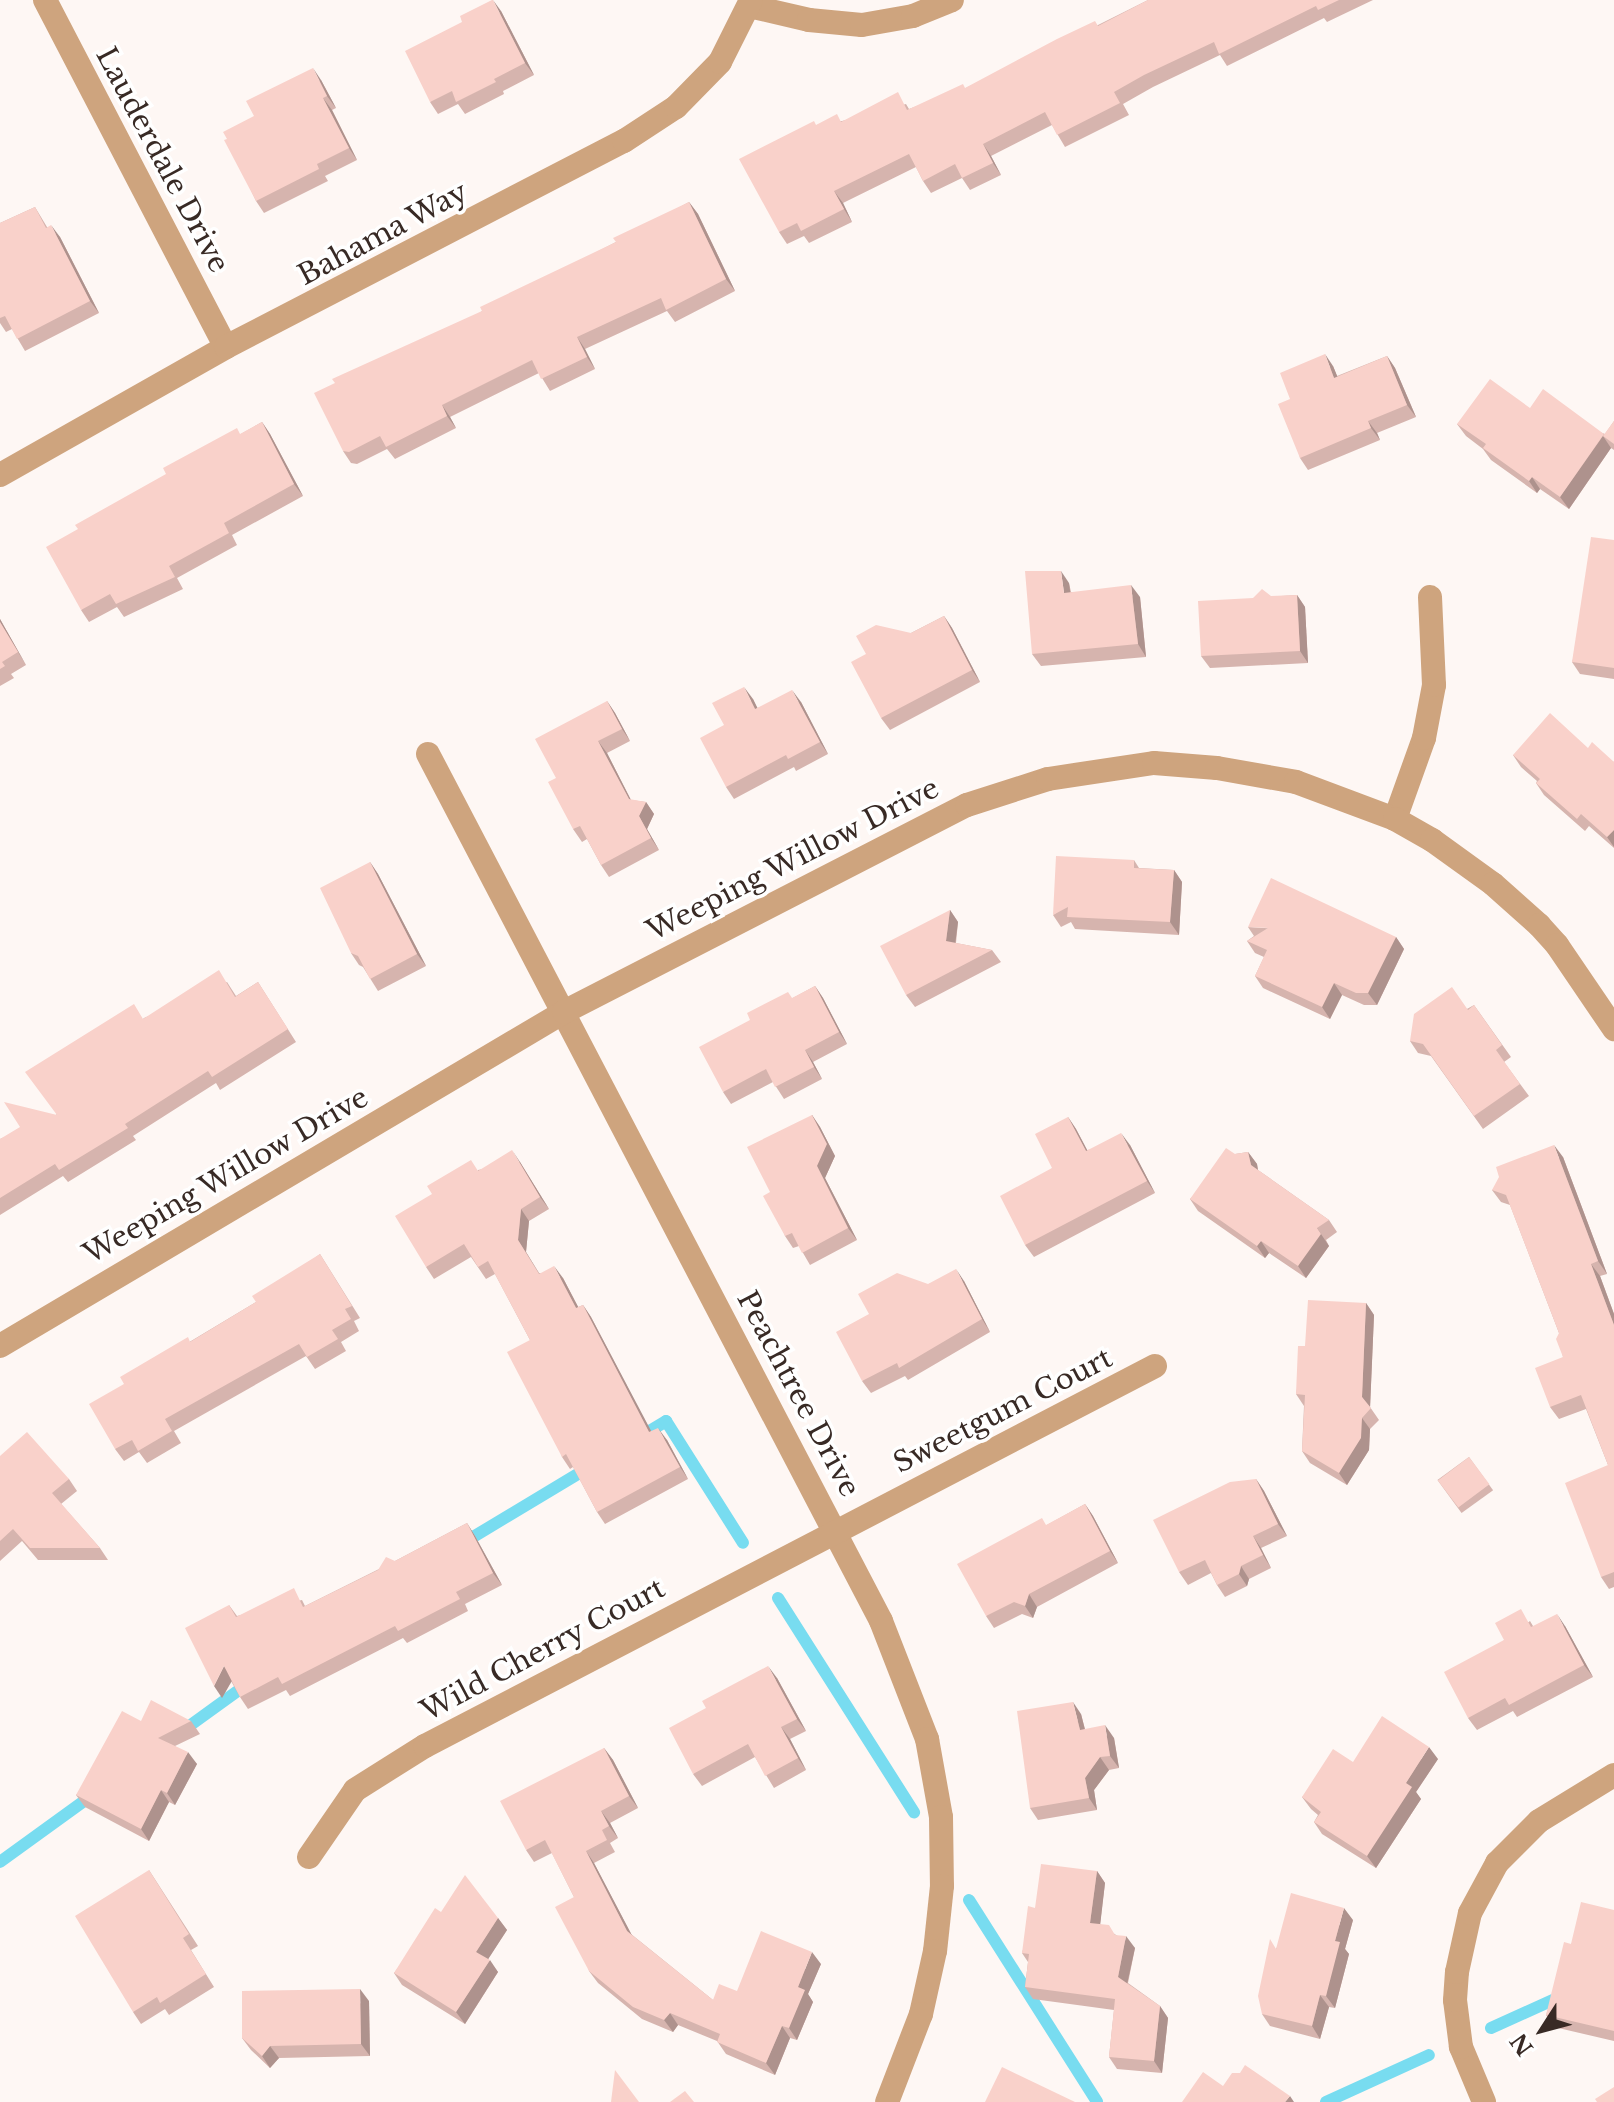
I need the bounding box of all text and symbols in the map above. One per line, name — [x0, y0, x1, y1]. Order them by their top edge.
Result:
street label: Lauderdale Drive — [88, 42, 236, 278]
street label: Bahama Way — [292, 175, 474, 293]
street label: Weeping Willow Drive — [640, 771, 946, 949]
street label: Weeping Willow Drive — [77, 1080, 375, 1272]
street label: Peachtree Drive — [730, 1285, 866, 1503]
street label: Sweetgum Court — [888, 1341, 1118, 1481]
street label: Wild Cherry Court — [415, 1571, 671, 1729]
north arrow — [1502, 1990, 1582, 2070]
text: N — [1505, 2028, 1539, 2061]

